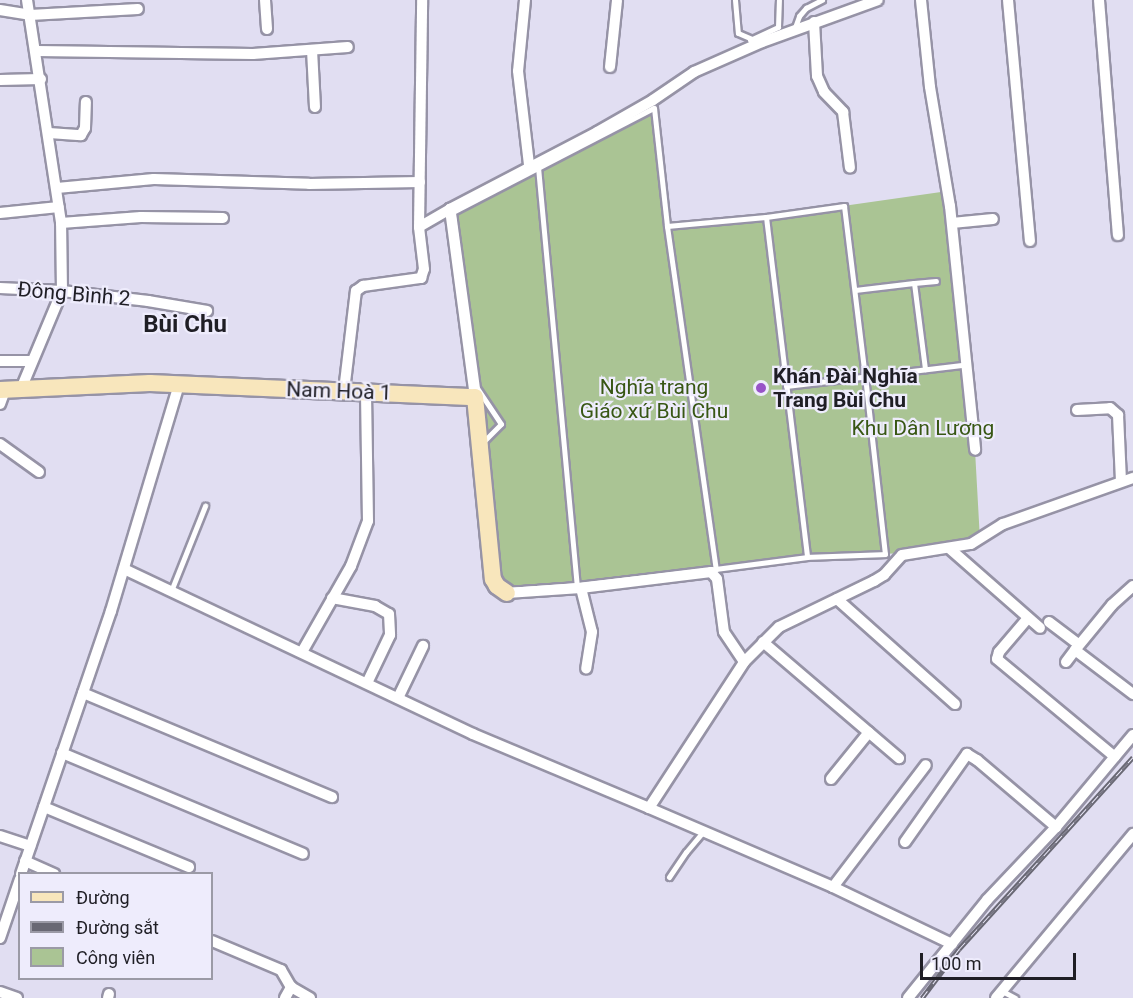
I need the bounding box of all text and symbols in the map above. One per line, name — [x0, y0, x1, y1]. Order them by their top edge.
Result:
street label: Đông Bình 2 — [17, 277, 131, 311]
district label: Bùi Chu — [143, 311, 227, 339]
place label: Khán Đài Nghĩa Trang Bùi Chu — [773, 363, 918, 413]
park label: Nghĩa trang Giáo xứ Bùi Chu — [580, 374, 728, 424]
street label: Nam Hoà 1 — [286, 377, 392, 405]
marker: Khán Đài Nghĩa Trang Bùi Chu — [754, 381, 768, 395]
park label: Khu Dân Lương — [852, 415, 994, 441]
legend — [18, 872, 213, 980]
text: Đường — [76, 887, 130, 908]
text: Đường sắt — [76, 917, 159, 938]
scale bar — [923, 941, 1079, 979]
text: Công viên — [76, 947, 155, 968]
text: 100 m — [931, 953, 982, 974]

